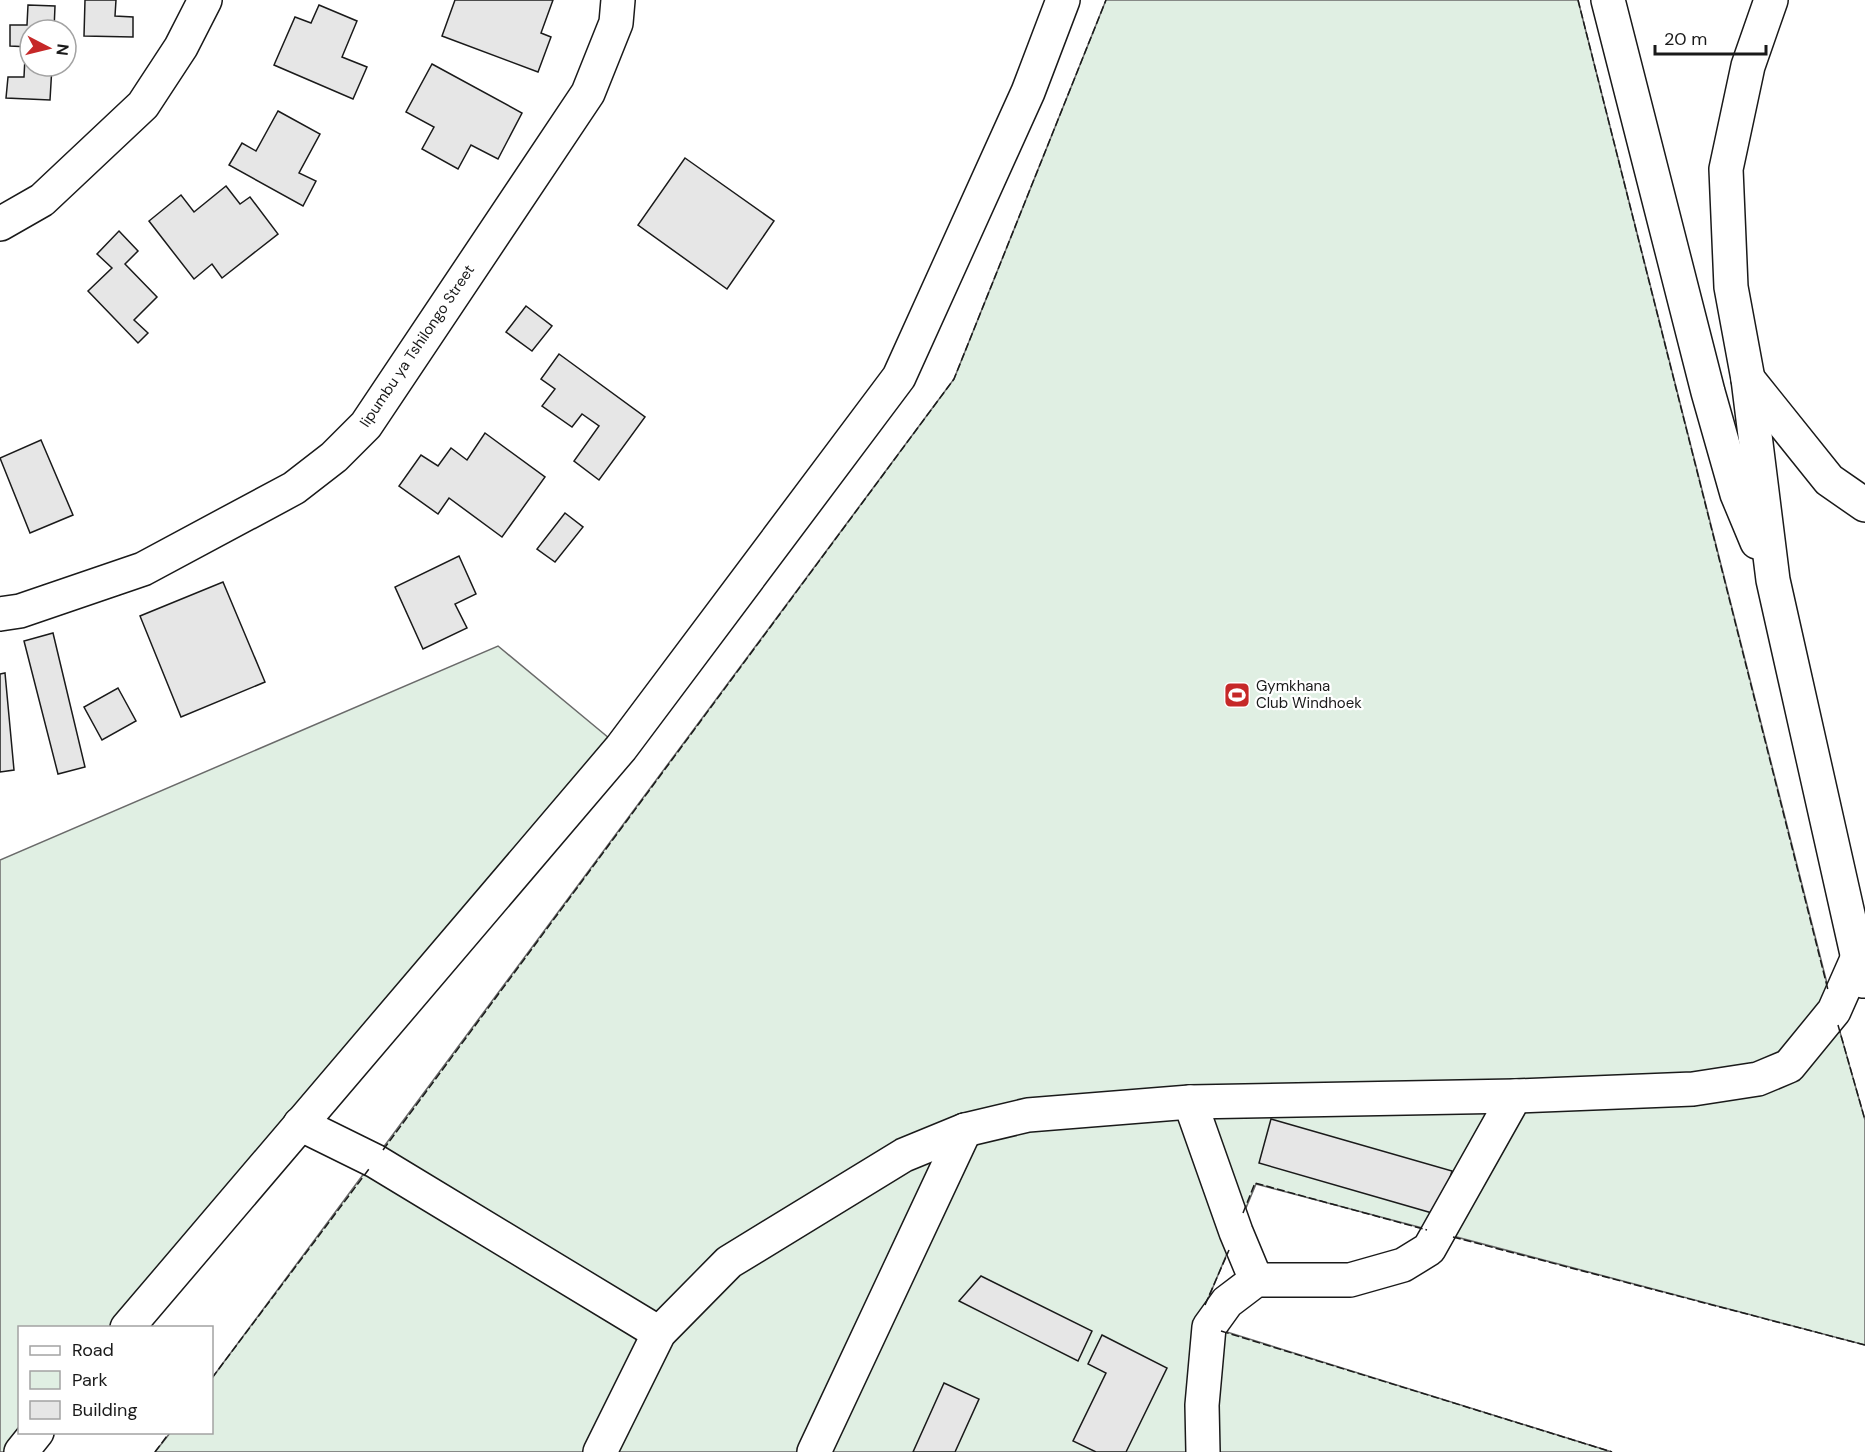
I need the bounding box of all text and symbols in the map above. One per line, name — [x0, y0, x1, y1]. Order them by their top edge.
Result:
north arrow — [18, 18, 78, 78]
scale bar — [1655, 18, 1766, 56]
text: 20 m — [1664, 27, 1707, 51]
text: N — [51, 43, 74, 57]
street label: Iipumbu ya Tshilongo Street — [355, 261, 479, 431]
place label: Gymkhana Club Windhoek — [1256, 676, 1362, 713]
sports icon: Gymkhana Club Windhoek — [1222, 680, 1252, 710]
legend — [18, 1326, 213, 1434]
text: Road — [72, 1338, 114, 1362]
text: Park — [72, 1368, 108, 1392]
text: Building — [72, 1398, 137, 1422]

